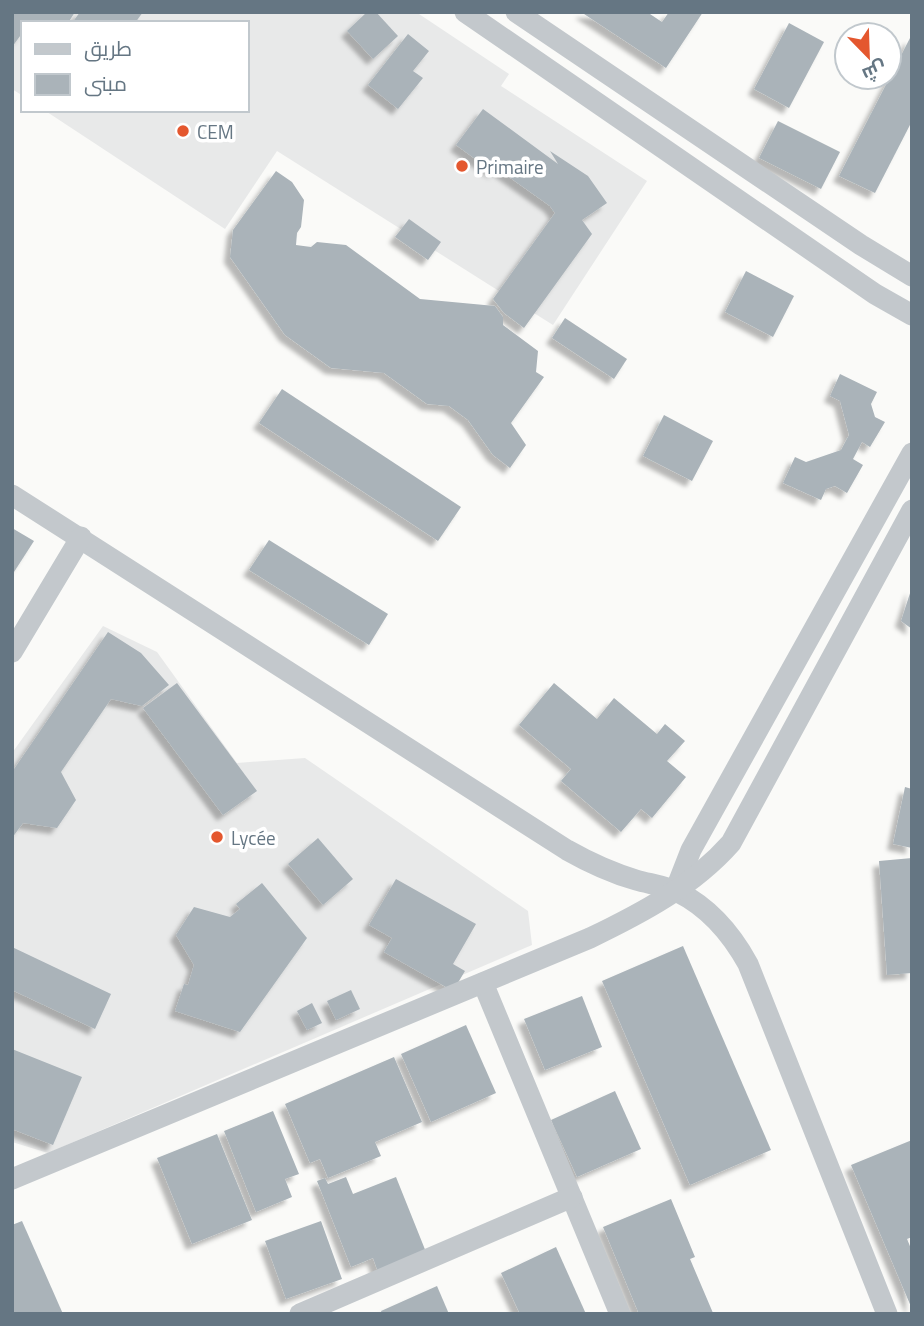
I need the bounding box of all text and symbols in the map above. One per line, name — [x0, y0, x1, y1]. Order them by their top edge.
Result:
legend — [21, 21, 248, 112]
north arrow — [833, 21, 903, 91]
text: طريق — [84, 32, 132, 64]
text: ش — [858, 54, 892, 90]
text: مبنى — [84, 67, 127, 99]
place label: CEM — [197, 117, 234, 146]
marker: CEM — [175, 123, 191, 139]
place label: Primaire — [476, 152, 544, 181]
marker: Primaire — [454, 158, 470, 174]
place label: Lycée — [231, 823, 276, 852]
marker: Lycée — [209, 829, 225, 845]

